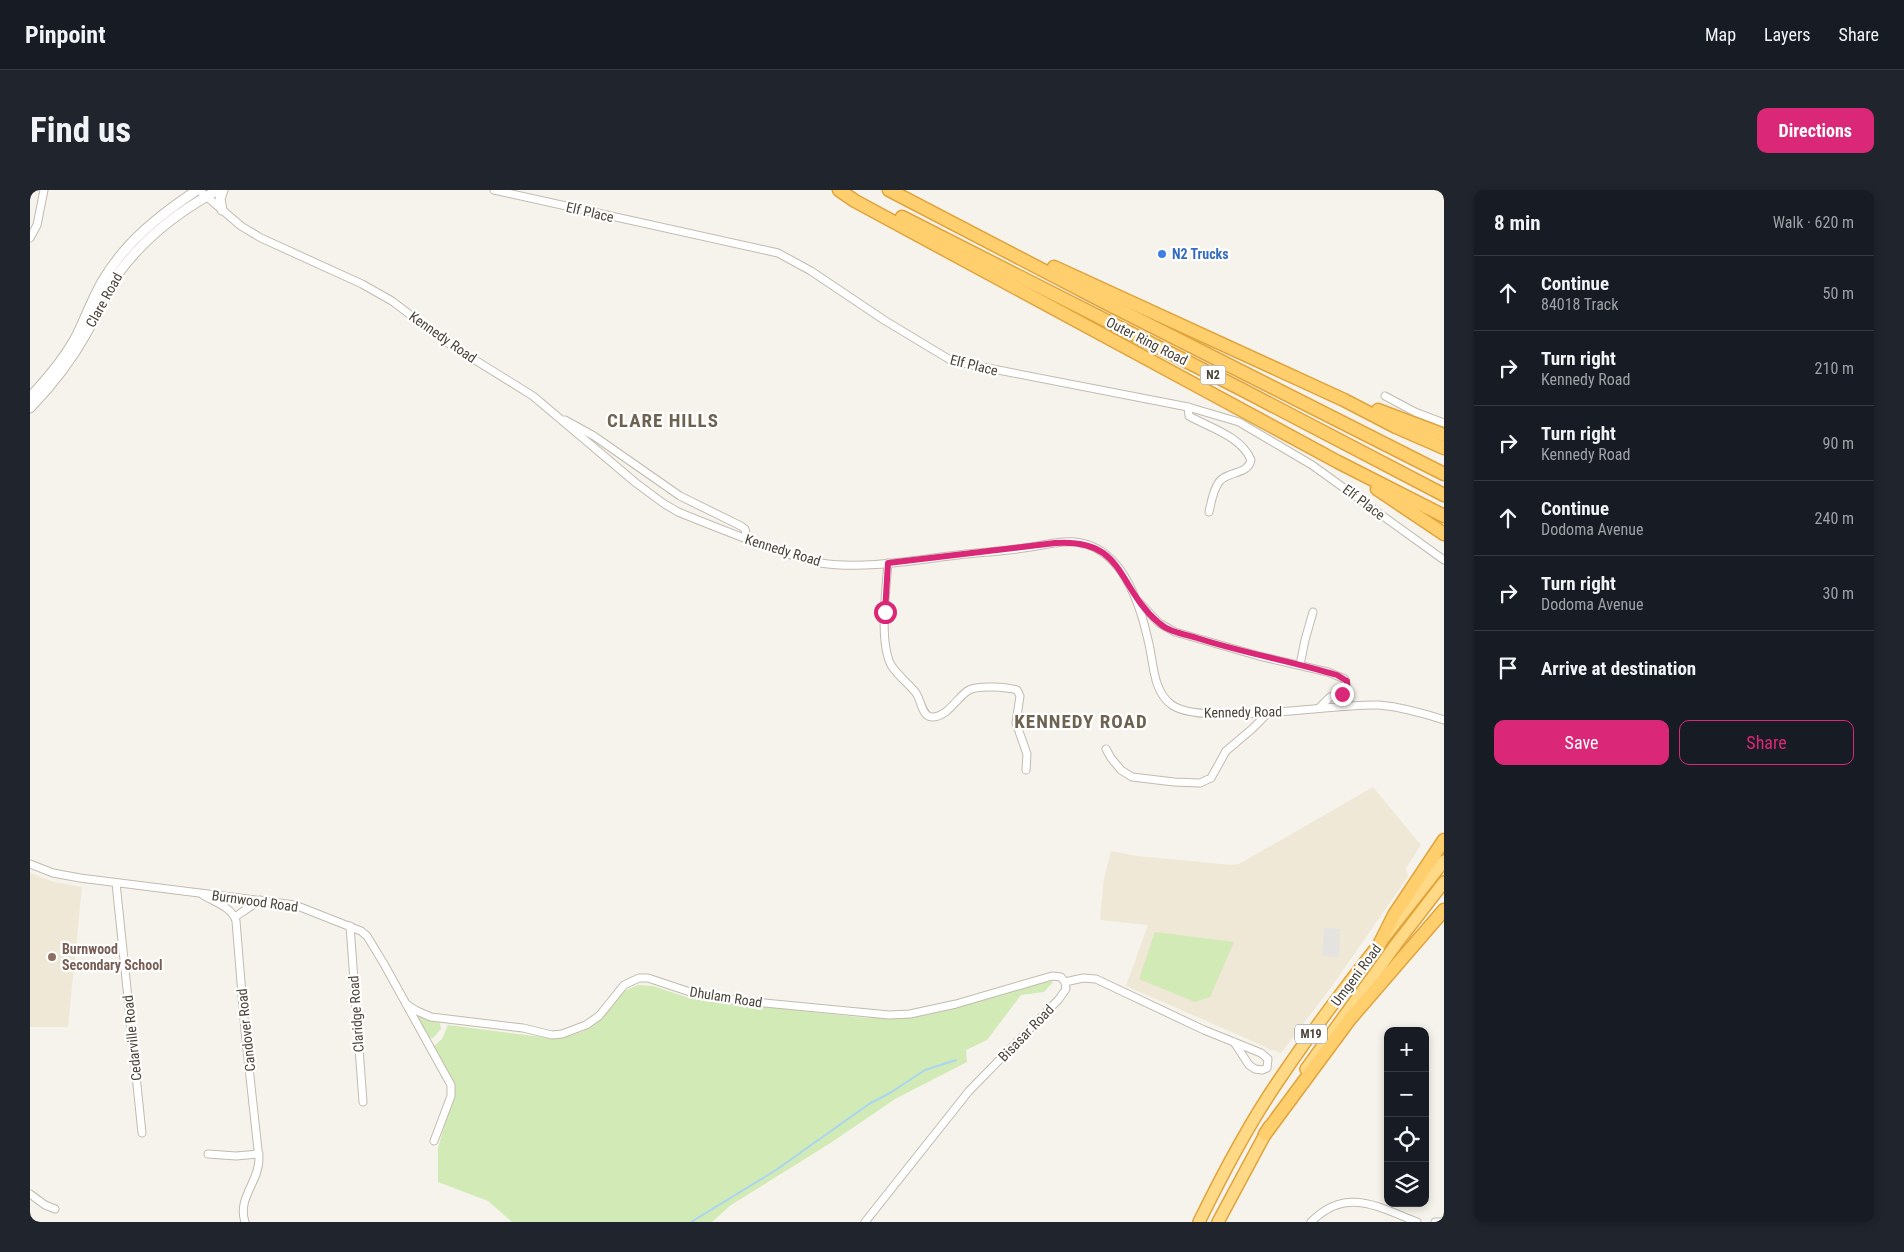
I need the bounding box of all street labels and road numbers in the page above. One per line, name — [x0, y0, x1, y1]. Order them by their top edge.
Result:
street label: Elf Place — [565, 199, 616, 225]
street label: Clare Road — [82, 270, 126, 330]
street label: Kennedy Road — [406, 308, 480, 366]
street label: Outer Ring Road — [1104, 314, 1190, 368]
street label: Elf Place — [949, 351, 1000, 379]
road number: N2 — [1200, 366, 1226, 384]
street label: Elf Place — [1340, 481, 1389, 523]
street label: Kennedy Road — [743, 531, 823, 569]
street label: Kennedy Road — [1204, 703, 1282, 721]
street label: Burnwood Road — [211, 887, 299, 915]
street label: Umgeni Road — [1328, 941, 1384, 1009]
street label: Claridge Road — [345, 975, 367, 1053]
street label: Dhulam Road — [689, 983, 763, 1011]
street label: Candover Road — [234, 988, 258, 1072]
street label: Cedarville Road — [120, 994, 144, 1082]
street label: Bisasar Road — [995, 1001, 1057, 1065]
road number: M19 — [1295, 1024, 1327, 1044]

